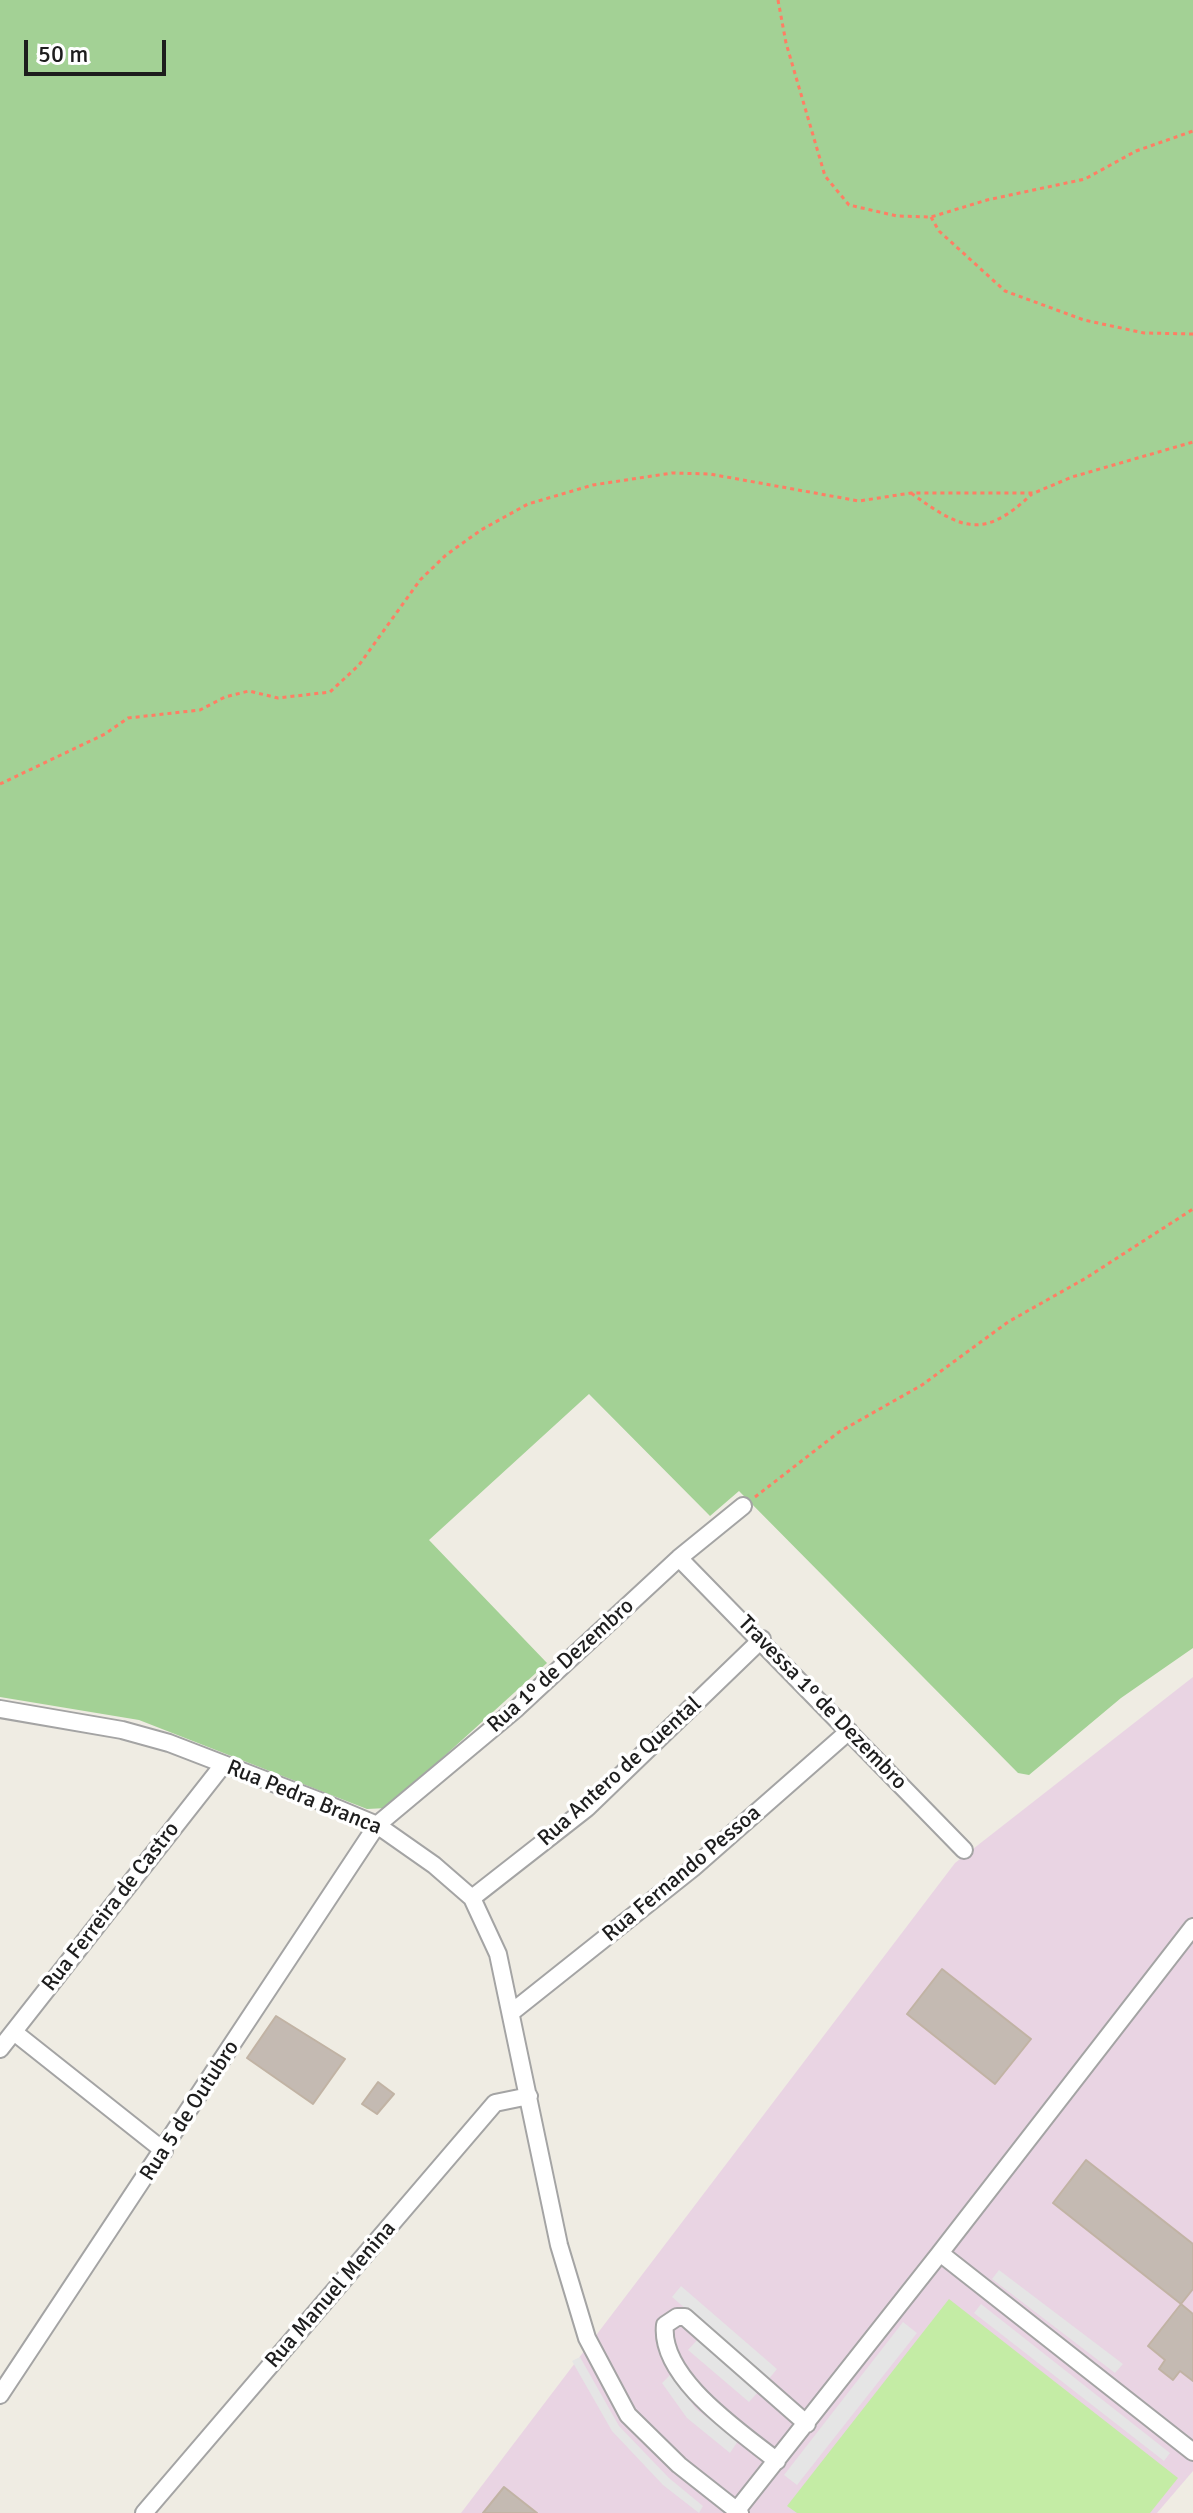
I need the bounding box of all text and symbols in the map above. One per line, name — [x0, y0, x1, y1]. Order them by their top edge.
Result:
scale bar — [28, 24, 170, 74]
text: 50 m — [38, 39, 88, 69]
street label: Rua 1º de Dezembro — [482, 1593, 640, 1739]
street label: Travessa 1º de Dezembro — [732, 1610, 912, 1796]
street label: Rua Antero de Quental — [533, 1692, 707, 1852]
street label: Rua Pedra Branca — [223, 1755, 385, 1841]
street label: Rua Fernando Pessoa — [597, 1800, 767, 1948]
street label: Rua Ferreira de Castro — [37, 1817, 185, 1997]
street label: Rua 5 de Outubro — [135, 2036, 245, 2186]
street label: Rua Manuel Menina — [260, 2216, 402, 2374]

